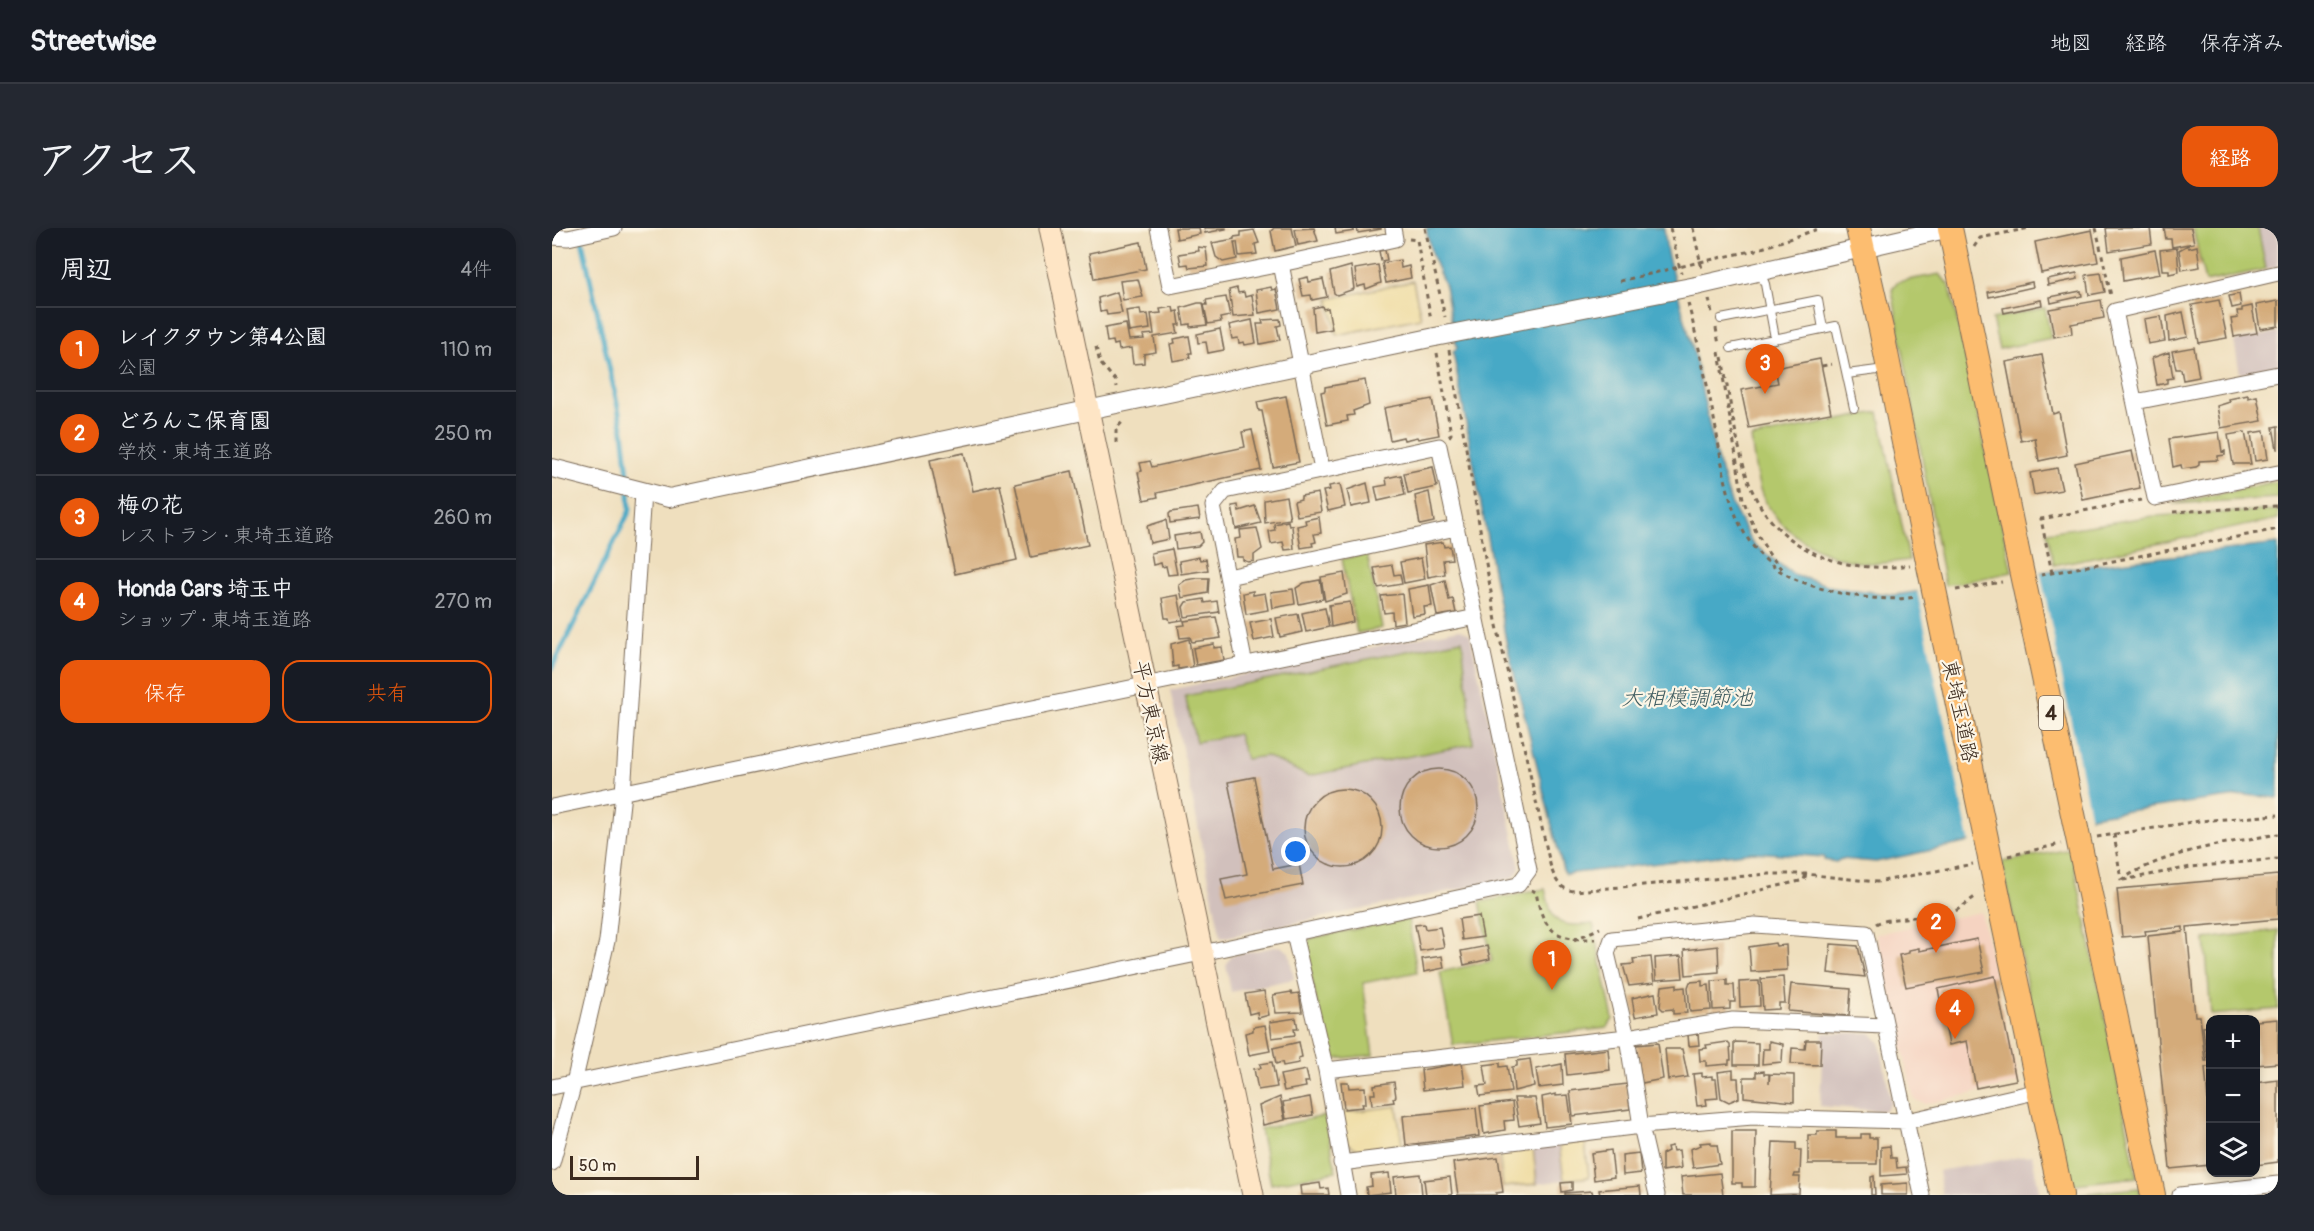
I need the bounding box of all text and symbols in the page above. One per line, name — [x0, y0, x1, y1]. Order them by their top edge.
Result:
text: Streetwise — [30, 24, 156, 59]
text: 地図 — [2050, 30, 2092, 57]
text: 経路 — [2125, 30, 2167, 57]
text: 保存済み — [2200, 30, 2284, 57]
button: 経路 — [2182, 126, 2278, 187]
text: アクセス — [36, 135, 201, 187]
text: 周辺 — [60, 254, 112, 286]
text: 4件 — [460, 257, 492, 282]
text: レイクタウン第4公園 — [117, 323, 327, 351]
text: 1 — [76, 337, 83, 362]
text: 110 m — [441, 337, 492, 362]
pin: 3 — [1746, 344, 1784, 394]
text: 公園 — [117, 355, 157, 380]
text: どろんこ保育園 — [117, 407, 271, 435]
text: 2 — [74, 421, 85, 446]
text: 250 m — [434, 421, 492, 446]
text: 学校 · 東埼玉道路 — [117, 439, 272, 464]
text: 梅の花 — [117, 491, 183, 519]
text: 3 — [74, 505, 85, 530]
text: 260 m — [433, 505, 492, 530]
text: レストラン · 東埼玉道路 — [117, 523, 334, 548]
text: Honda Cars 埼玉中 — [117, 575, 293, 603]
text: 4 — [74, 589, 85, 614]
text: 270 m — [434, 589, 492, 614]
text: ショップ · 東埼玉道路 — [117, 607, 311, 632]
street label: 東埼玉道路 — [1935, 657, 1984, 765]
street label: 平方東京線 — [1126, 658, 1175, 766]
button: 保存 — [60, 660, 270, 723]
button: 共有 — [282, 660, 492, 723]
water label: 大相模調節池 — [1621, 684, 1754, 712]
road number: 4 — [2039, 696, 2063, 730]
your location — [1281, 837, 1310, 866]
pin: 2 — [1916, 904, 1956, 953]
pin: 1 — [1532, 940, 1572, 990]
pin: 4 — [1936, 990, 1974, 1039]
map controls — [2206, 1015, 2260, 1177]
button: + — [2206, 1015, 2260, 1069]
button: − — [2206, 1069, 2260, 1123]
button: layers — [2206, 1123, 2260, 1177]
scale bar — [570, 1153, 699, 1180]
text: 50 m — [579, 1156, 616, 1176]

